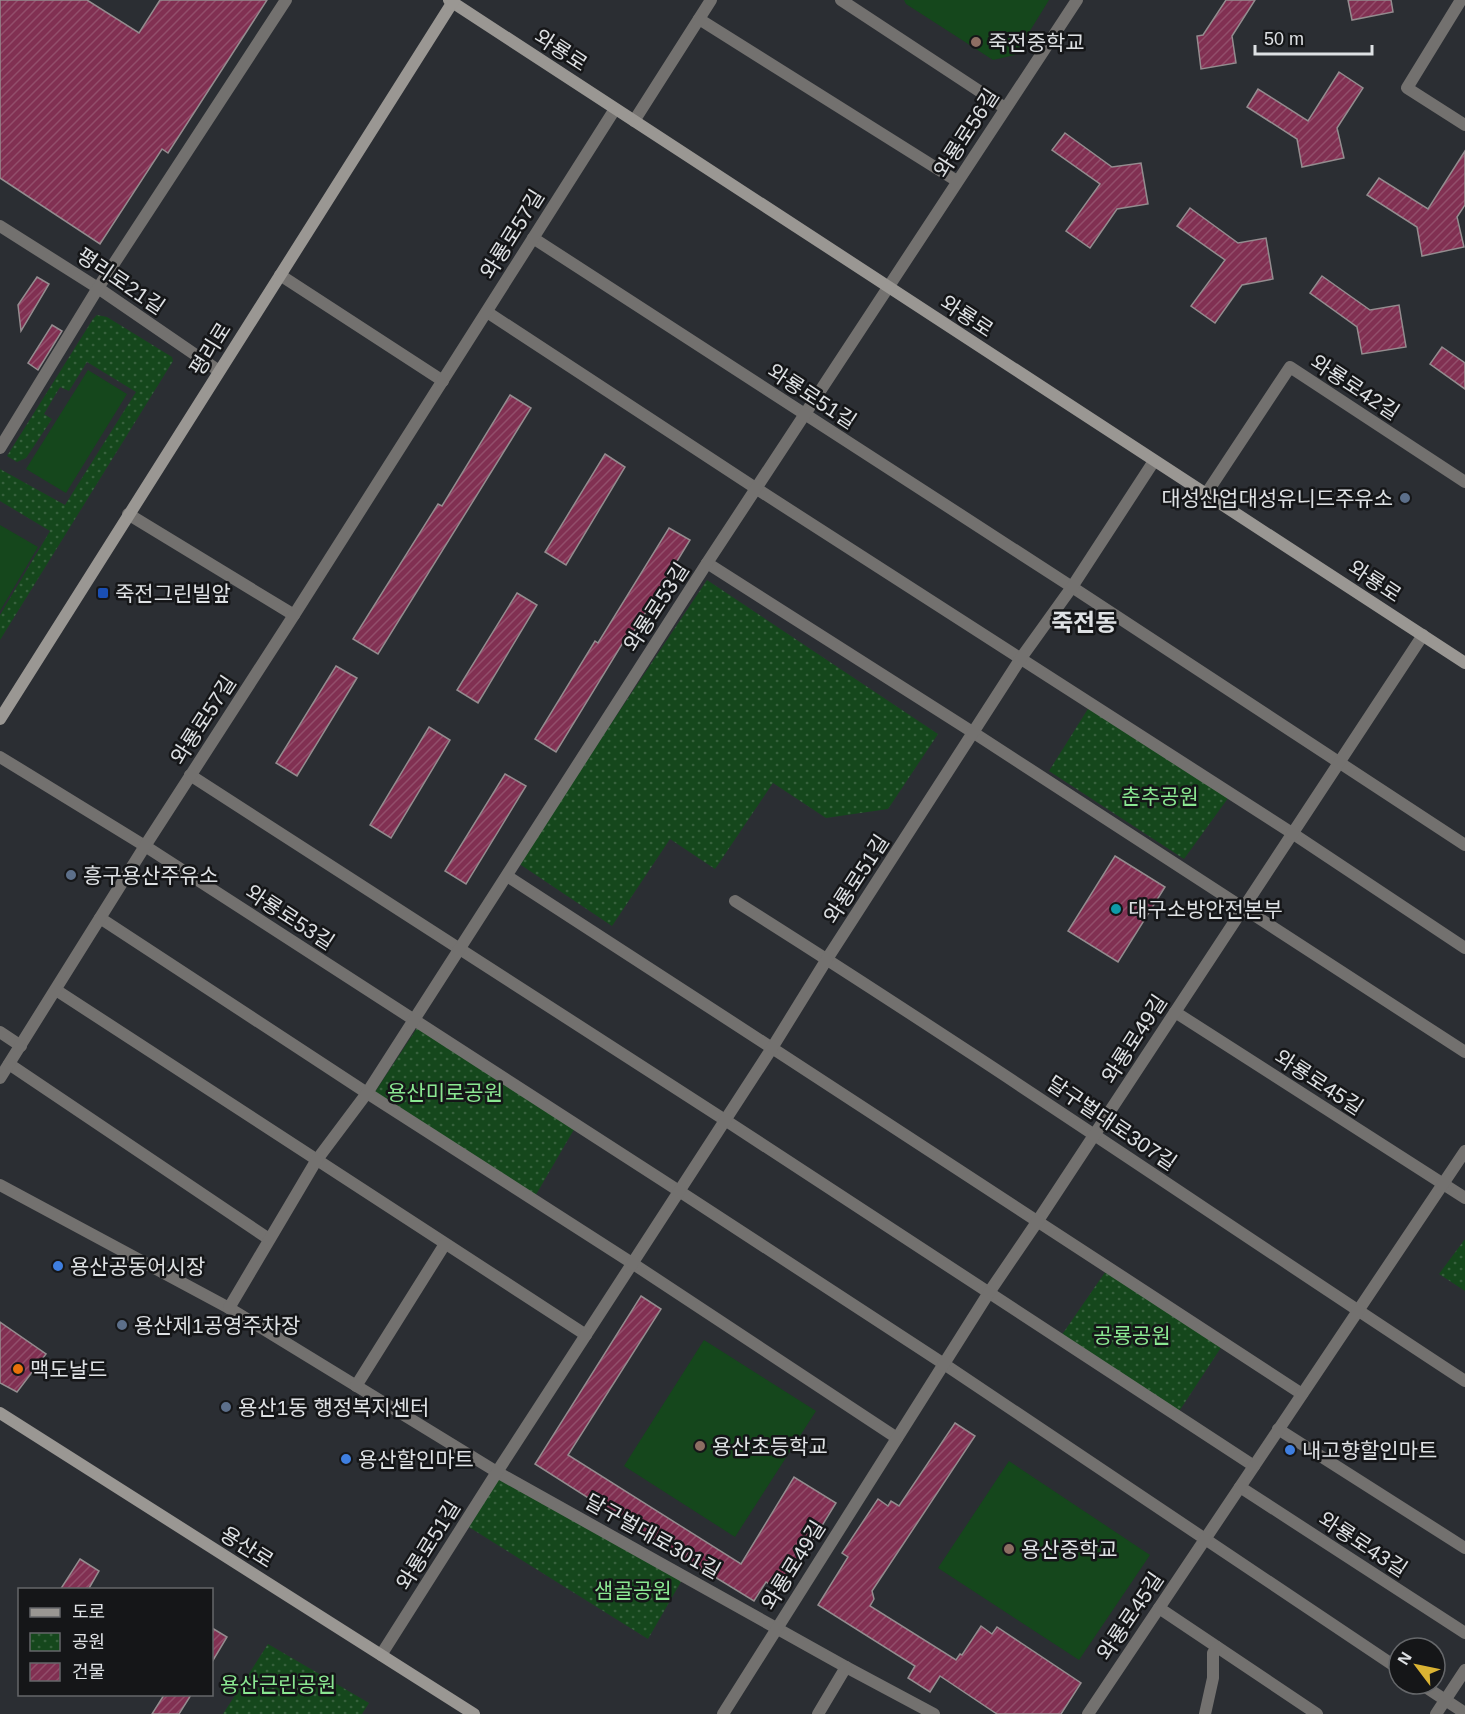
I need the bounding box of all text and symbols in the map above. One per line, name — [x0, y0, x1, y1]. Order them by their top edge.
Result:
scale bar — [1255, 18, 1372, 56]
street label: 와룡로 — [530, 25, 592, 75]
text: 50 m — [1264, 29, 1304, 49]
place label: 죽전중학교 — [988, 31, 1085, 54]
marker: 죽전중학교 — [969, 35, 983, 49]
street label: 와룡로56길 — [929, 85, 1003, 181]
street label: 와룡로57길 — [476, 185, 548, 283]
street label: 평리로21길 — [73, 243, 169, 319]
street label: 와룡로 — [936, 291, 998, 341]
street label: 평리로 — [185, 318, 235, 380]
street label: 와룡로42길 — [1307, 350, 1403, 424]
street label: 와룡로51길 — [764, 359, 860, 433]
place label: 대성산업대성유니드주유소 — [1161, 487, 1393, 510]
marker: 대성산업대성유니드주유소 — [1398, 491, 1412, 505]
street label: 와룡로 — [1344, 556, 1406, 606]
street label: 와룡로53길 — [619, 559, 693, 655]
place label: 죽전그린빌앞 — [115, 582, 231, 605]
marker: 죽전그린빌앞 — [96, 586, 110, 600]
district label: 죽전동 — [1051, 609, 1117, 636]
street label: 와룡로57길 — [166, 672, 240, 768]
park label: 춘추공원 — [1121, 785, 1199, 808]
street label: 와룡로51길 — [819, 831, 893, 927]
place label: 흥구용산주유소 — [83, 864, 218, 887]
marker: 흥구용산주유소 — [64, 868, 78, 882]
street label: 와룡로53길 — [242, 880, 338, 954]
place label: 대구소방안전본부 — [1128, 898, 1283, 921]
marker: 대구소방안전본부 — [1109, 902, 1123, 916]
street label: 와룡로49길 — [1097, 991, 1171, 1087]
street label: 와룡로45길 — [1271, 1045, 1367, 1119]
street label: 달구벌대로307길 — [1043, 1071, 1181, 1175]
park label: 용산미로공원 — [387, 1081, 503, 1104]
place label: 용산공동어시장 — [70, 1255, 205, 1278]
marker: 용산공동어시장 — [51, 1259, 65, 1273]
place label: 용산제1공영주차장 — [134, 1314, 300, 1337]
marker: 용산제1공영주차장 — [115, 1318, 129, 1332]
park label: 공룡공원 — [1093, 1324, 1171, 1347]
place label: 맥도날드 — [30, 1358, 107, 1381]
marker: 맥도날드 — [11, 1362, 25, 1376]
place label: 용산1동 행정복지센터 — [238, 1396, 429, 1419]
marker: 용산1동 행정복지센터 — [219, 1400, 233, 1414]
place label: 용산초등학교 — [712, 1435, 828, 1458]
marker: 용산초등학교 — [693, 1439, 707, 1453]
place label: 내고향할인마트 — [1302, 1439, 1437, 1462]
marker: 내고향할인마트 — [1283, 1443, 1297, 1457]
place label: 용산할인마트 — [358, 1448, 474, 1471]
marker: 용산할인마트 — [339, 1452, 353, 1466]
street label: 달구벌대로301길 — [581, 1489, 725, 1583]
street label: 와룡로51길 — [392, 1496, 464, 1594]
street label: 와룡로43길 — [1315, 1507, 1411, 1581]
street label: 와룡로49길 — [757, 1516, 829, 1614]
street label: 용산로 — [216, 1522, 278, 1572]
place label: 용산중학교 — [1021, 1538, 1118, 1561]
marker: 용산중학교 — [1002, 1542, 1016, 1556]
street label: 와룡로45길 — [1092, 1568, 1168, 1664]
park label: 샘골공원 — [594, 1579, 672, 1602]
legend — [18, 1588, 213, 1696]
text: 도로 — [72, 1602, 105, 1622]
text: 공원 — [72, 1632, 105, 1652]
north arrow — [1387, 1636, 1447, 1696]
text: N — [1394, 1649, 1415, 1668]
text: 건물 — [72, 1662, 105, 1682]
park label: 용산근린공원 — [220, 1673, 336, 1696]

